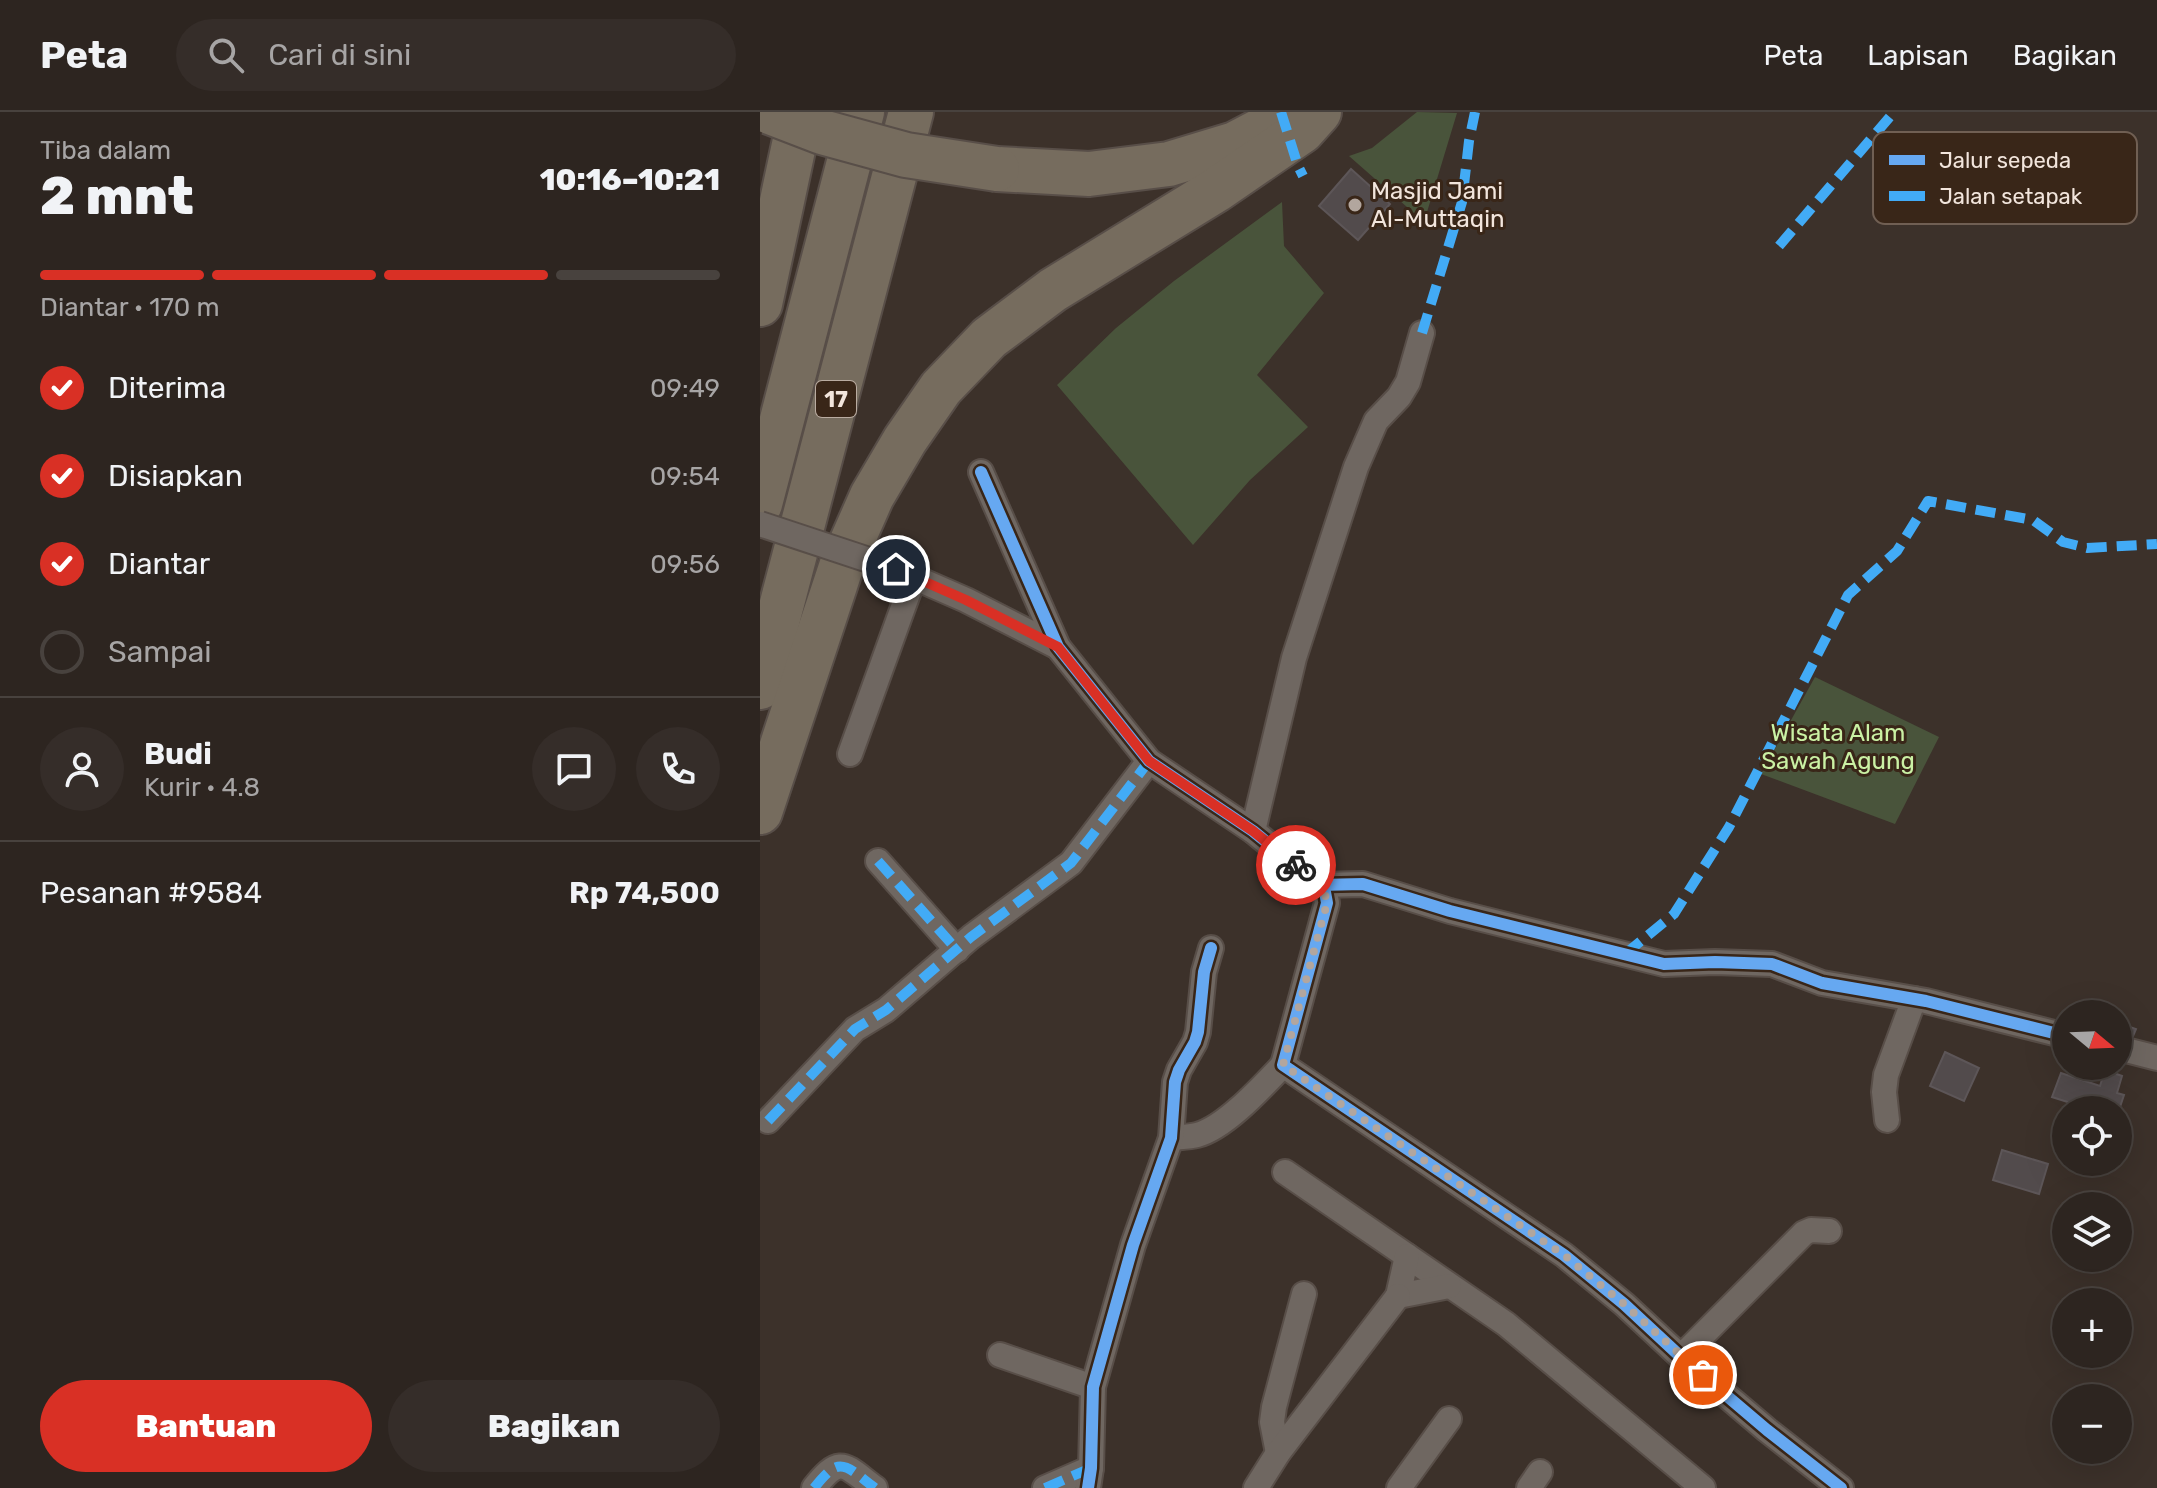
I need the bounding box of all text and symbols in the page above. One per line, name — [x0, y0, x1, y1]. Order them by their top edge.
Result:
search box — [176, 19, 736, 91]
text: Peta — [40, 32, 128, 78]
icon: search — [204, 33, 248, 77]
text: Cari di sini — [268, 37, 411, 73]
text: Peta — [1764, 39, 1823, 72]
text: Lapisan — [1867, 39, 1969, 72]
text: Bagikan — [2013, 39, 2117, 72]
legend — [1873, 132, 2137, 224]
text: Tiba dalam — [40, 135, 171, 166]
text: Jalur sepeda — [1939, 147, 2071, 174]
text: 10:16–10:21 — [540, 162, 720, 198]
text: 2 mnt — [40, 165, 194, 227]
place label: Masjid Jami Al-Muttaqin — [1371, 177, 1505, 233]
text: Jalan setapak — [1939, 183, 2083, 210]
marker: Masjid Jami Al-Muttaqin — [1346, 196, 1364, 214]
text: Diantar · 170 m — [40, 292, 220, 323]
icon: check — [40, 366, 84, 410]
text: Diterima — [108, 370, 226, 406]
text: 09:49 — [650, 373, 720, 404]
road number: 17 — [816, 381, 856, 417]
icon: check — [40, 454, 84, 498]
text: Disiapkan — [108, 458, 243, 494]
text: 09:54 — [650, 461, 720, 492]
pin — [862, 535, 930, 603]
icon: check — [40, 542, 84, 586]
text: Diantar — [108, 546, 210, 582]
icon: home — [874, 547, 918, 591]
text: 09:56 — [650, 549, 720, 580]
text: Sampai — [108, 634, 212, 670]
park label: Wisata Alam Sawah Agung — [1761, 719, 1915, 775]
button: person — [40, 727, 124, 811]
button: chat — [532, 727, 616, 811]
button: phone — [636, 727, 720, 811]
text: Budi — [144, 736, 212, 772]
text: Kurir · 4.8 — [144, 772, 260, 803]
courier — [1256, 825, 1336, 905]
icon: bike — [1274, 843, 1318, 887]
text: Pesanan #9584 — [40, 875, 262, 911]
text: Rp 74,500 — [569, 875, 720, 911]
north arrow — [2052, 1000, 2132, 1080]
map controls — [2052, 1000, 2132, 1464]
button: locate — [2052, 1096, 2132, 1176]
button: layers — [2052, 1192, 2132, 1272]
button: + — [2052, 1288, 2132, 1368]
pin — [1669, 1341, 1737, 1409]
icon: bag — [1681, 1353, 1725, 1397]
button: Bantuan — [40, 1380, 372, 1472]
button: Bagikan — [388, 1380, 720, 1472]
button: − — [2052, 1384, 2132, 1464]

